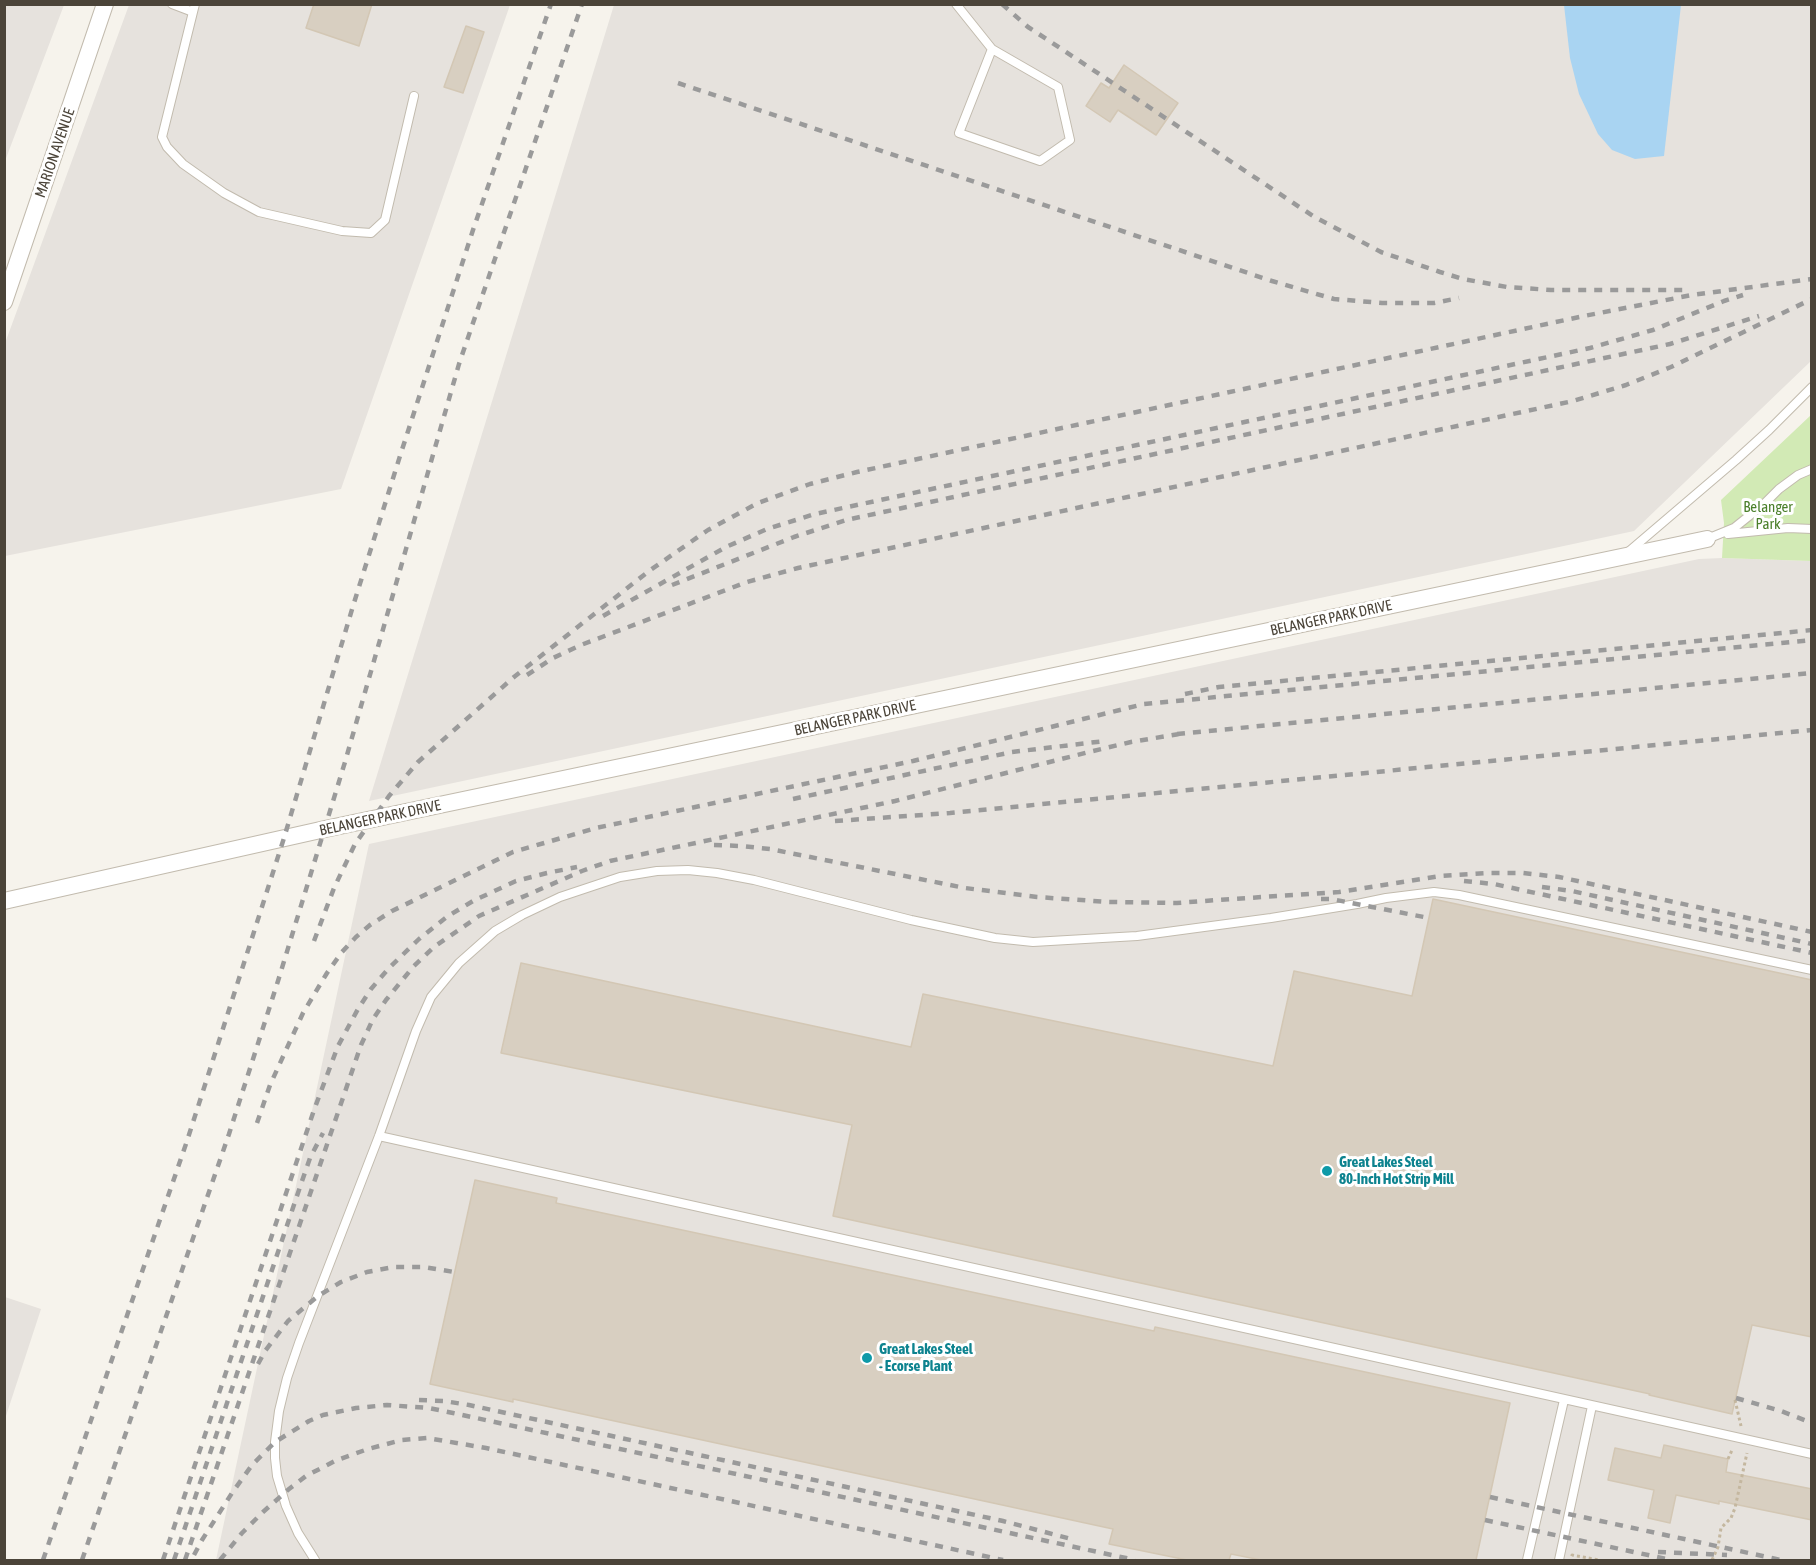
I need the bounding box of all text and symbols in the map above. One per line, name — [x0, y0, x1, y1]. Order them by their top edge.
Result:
street label: MARION AVENUE — [31, 106, 79, 200]
park label: Belanger Park — [1743, 498, 1793, 533]
street label: BELANGER PARK DRIVE — [1269, 596, 1393, 640]
street label: BELANGER PARK DRIVE — [793, 696, 917, 740]
street label: BELANGER PARK DRIVE — [318, 796, 442, 840]
place label: Great Lakes Steel 80-Inch Hot Strip Mill — [1339, 1153, 1454, 1188]
marker: Great Lakes Steel 80-Inch Hot Strip Mill — [1320, 1164, 1334, 1178]
place label: Great Lakes Steel - Ecorse Plant — [879, 1340, 973, 1375]
marker: Great Lakes Steel - Ecorse Plant — [860, 1351, 874, 1365]

